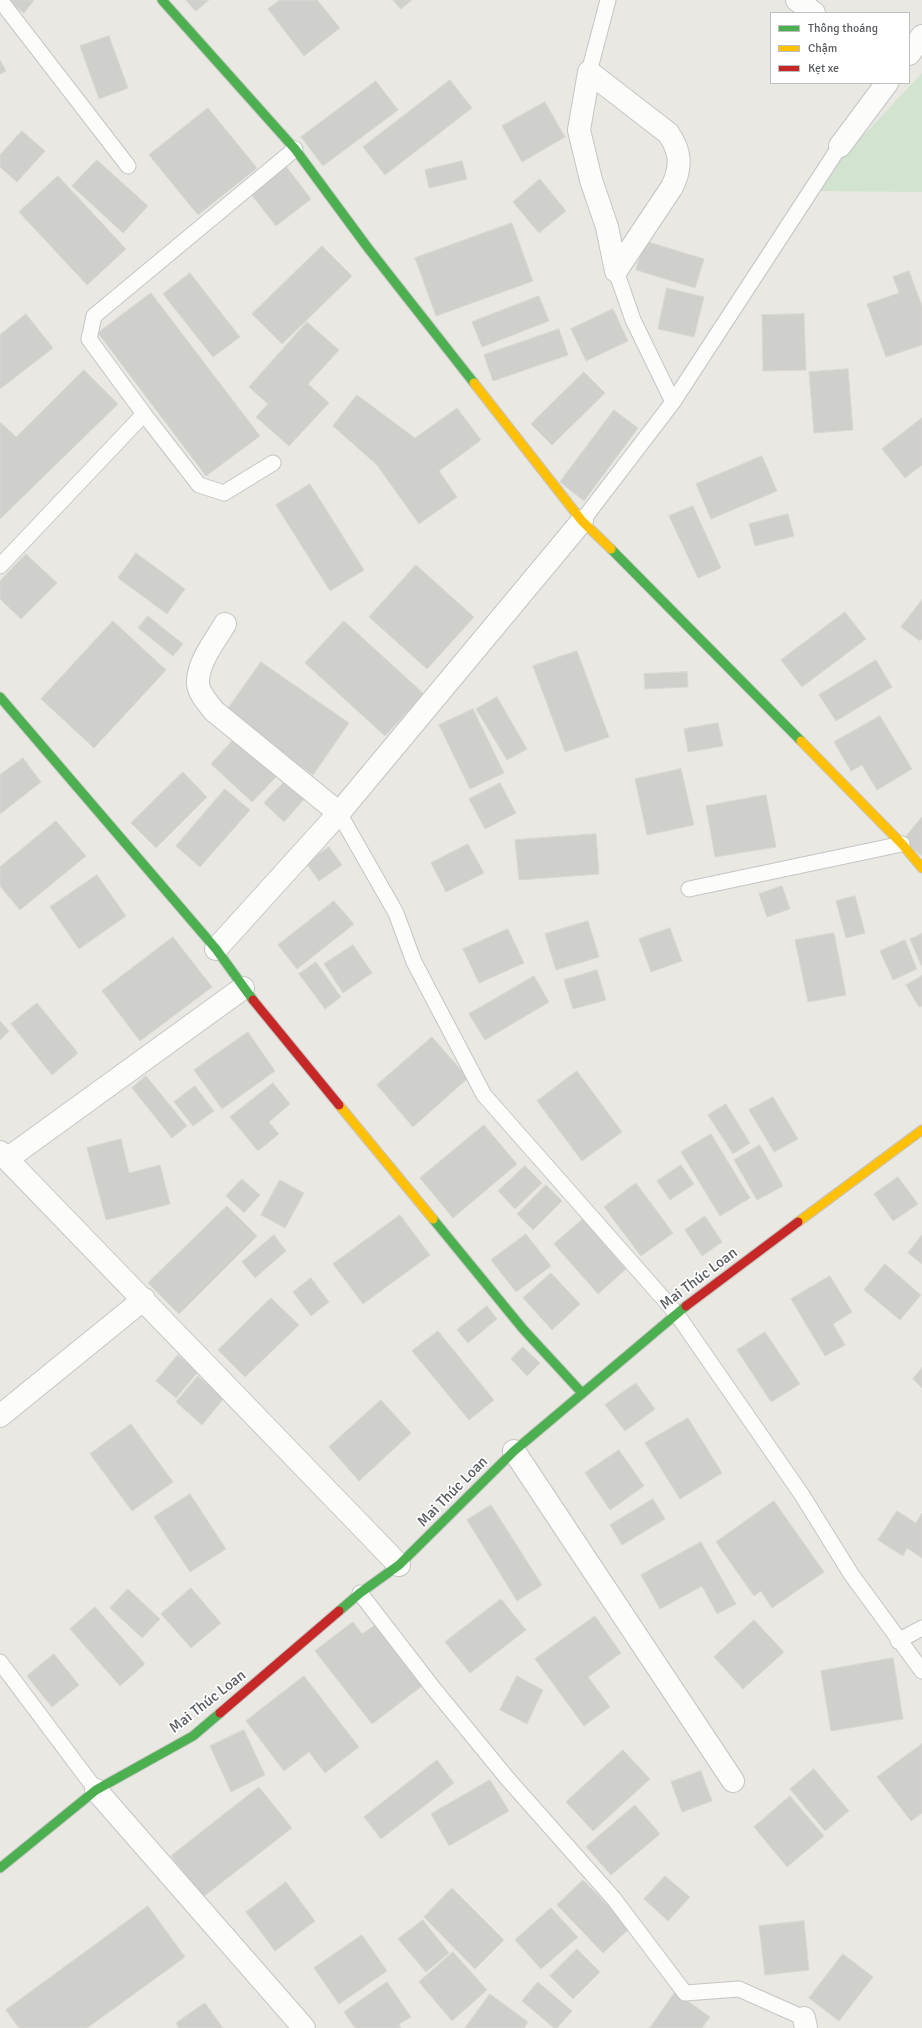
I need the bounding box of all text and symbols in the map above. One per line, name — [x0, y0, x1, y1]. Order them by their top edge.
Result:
legend — [770, 12, 910, 84]
text: Thông thoáng — [808, 21, 878, 36]
text: Chậm — [808, 41, 837, 56]
text: Kẹt xe — [808, 61, 839, 76]
street label: Mai Thúc Loan — [657, 1244, 741, 1314]
street label: Mai Thúc Loan — [414, 1453, 492, 1531]
street label: Mai Thúc Loan — [166, 1667, 250, 1737]

